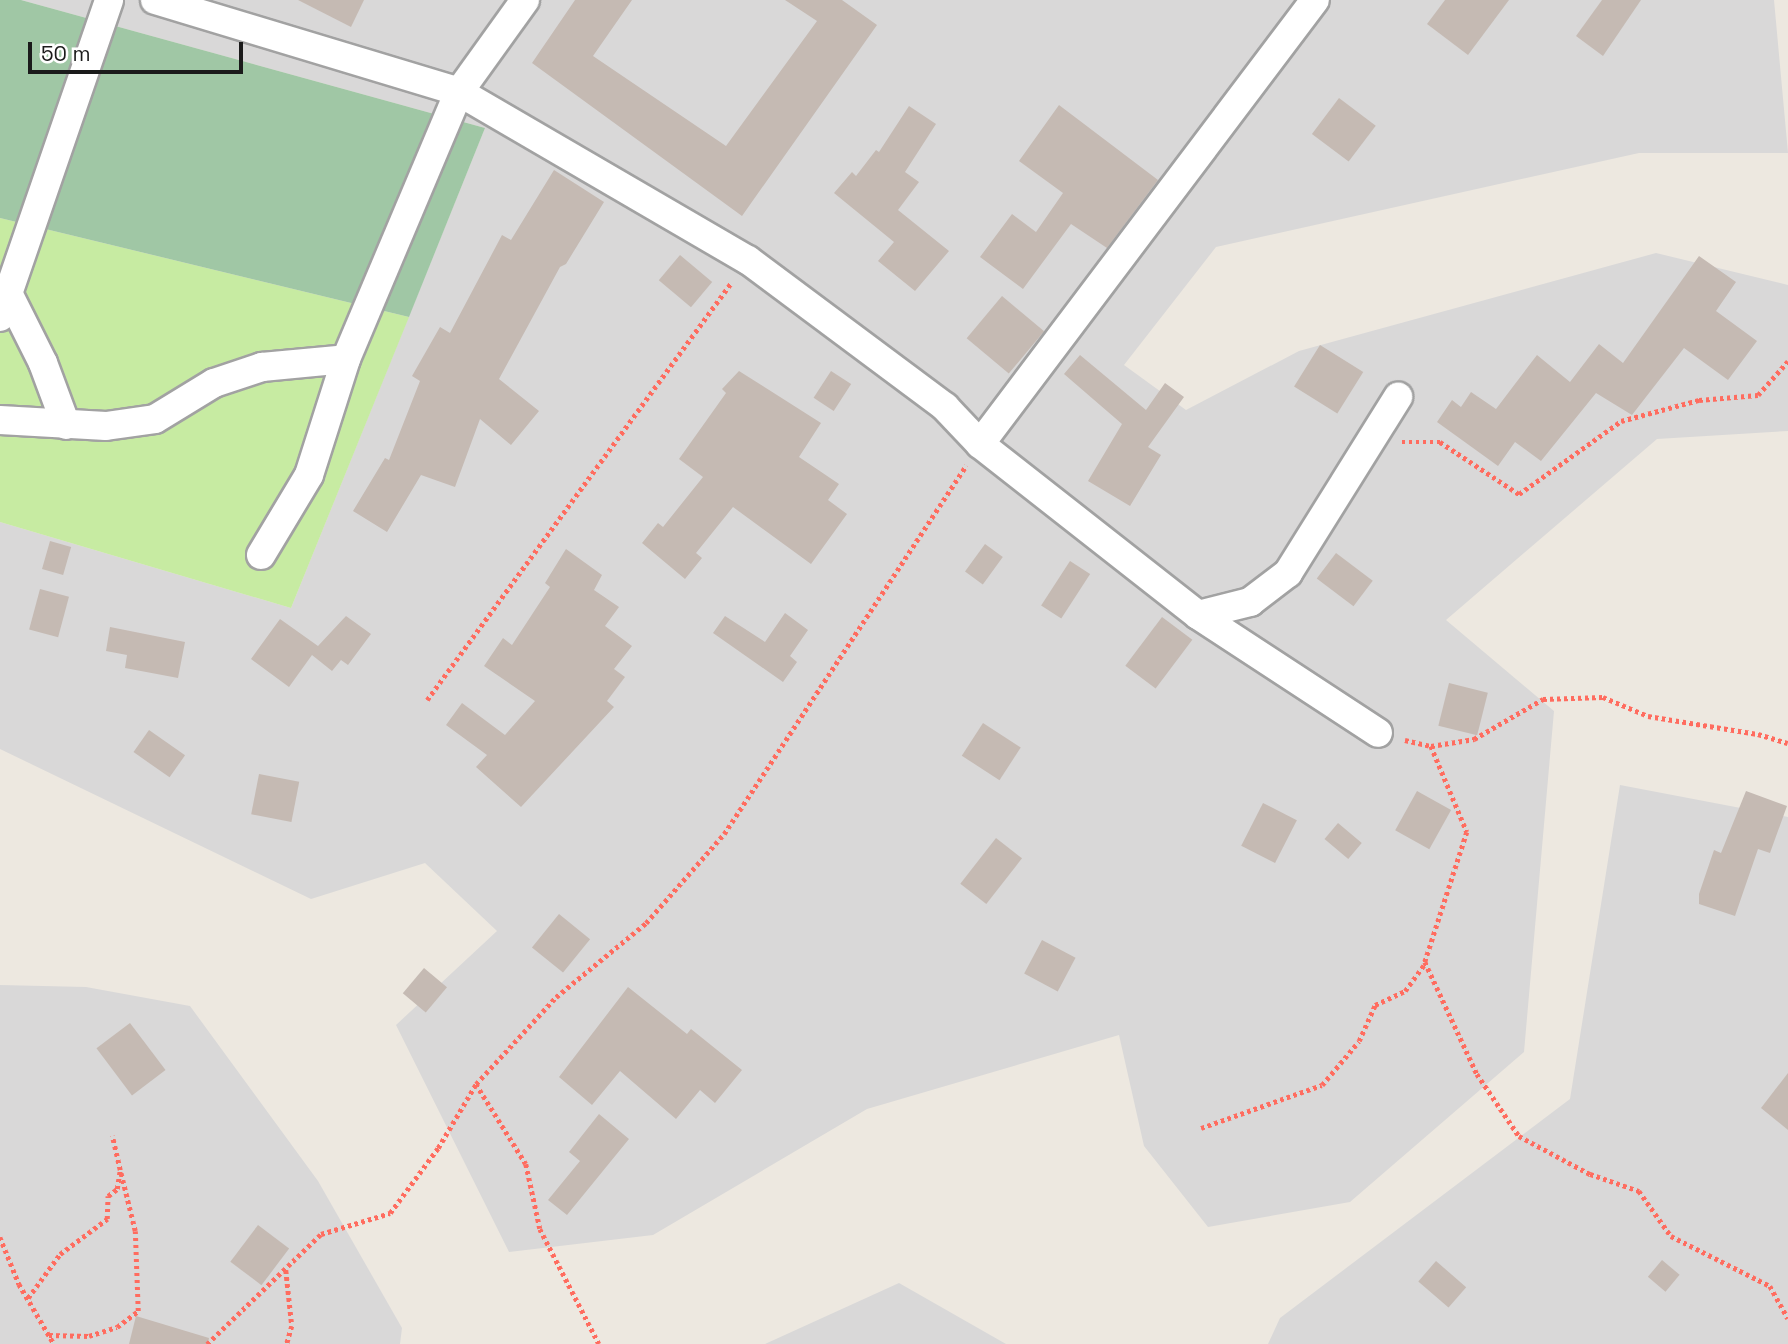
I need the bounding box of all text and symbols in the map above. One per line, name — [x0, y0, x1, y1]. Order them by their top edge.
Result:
scale bar — [32, 28, 247, 72]
text: 50 m — [41, 40, 91, 67]

